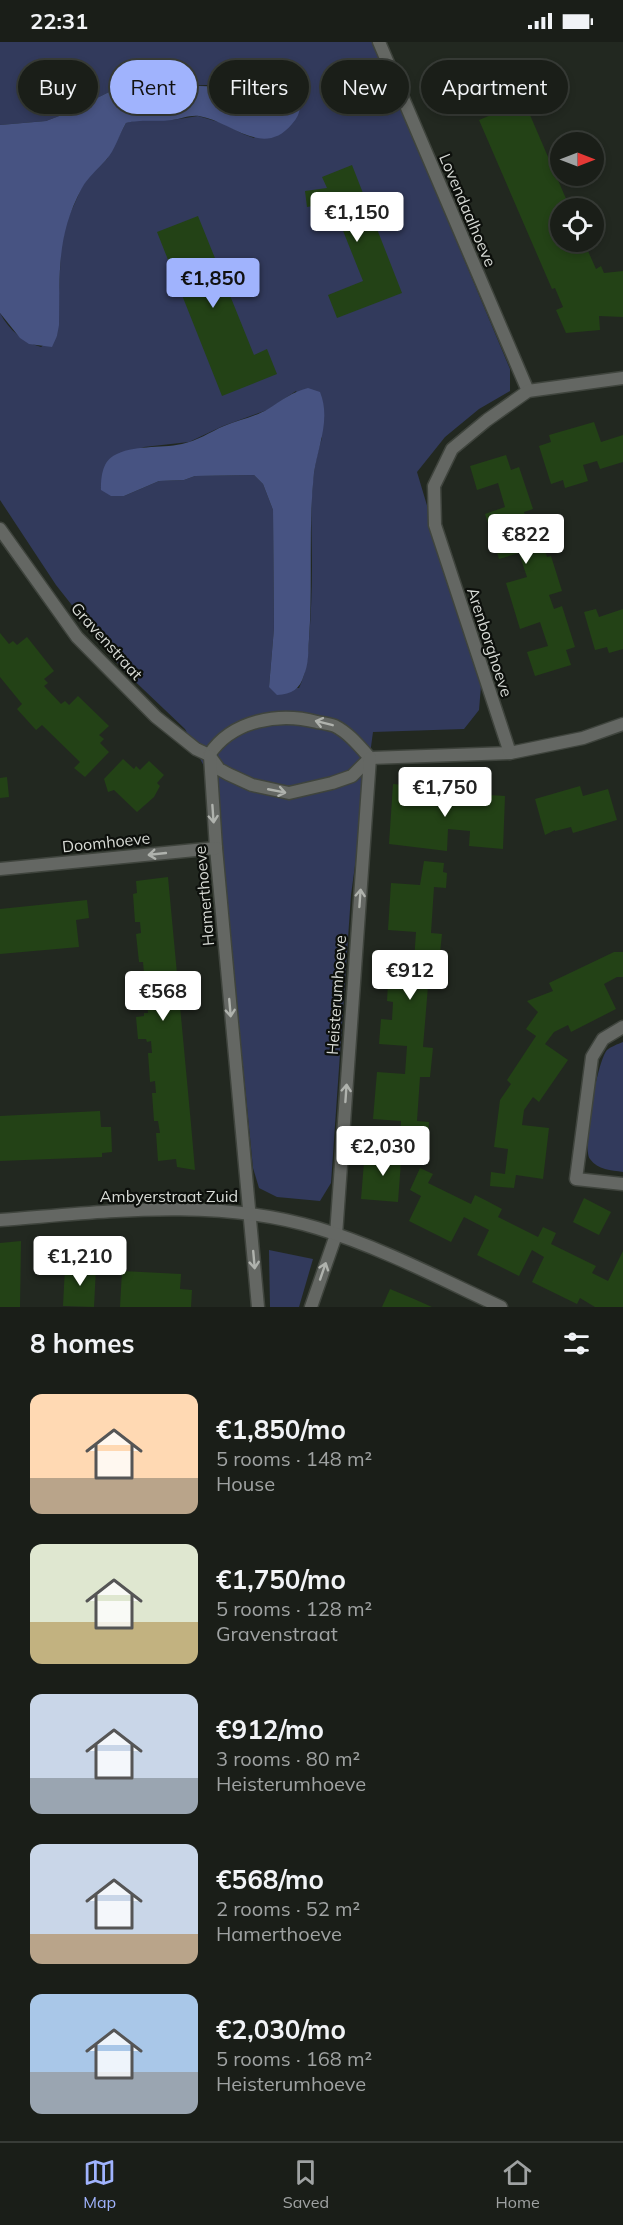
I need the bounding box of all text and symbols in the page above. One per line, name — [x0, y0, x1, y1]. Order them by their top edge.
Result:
text: 22:31 — [30, 7, 88, 35]
chip: Buy — [18, 60, 98, 114]
chip: Rent — [110, 60, 197, 114]
chip: Filters — [209, 60, 309, 114]
chip: New — [321, 60, 409, 114]
chip: Apartment — [421, 60, 568, 114]
north arrow — [550, 132, 604, 186]
map controls — [550, 132, 604, 252]
street label: Lovendaalhoeve — [435, 150, 501, 270]
pin: €1,150 — [308, 192, 406, 243]
button: locate — [550, 198, 604, 252]
text: €1,150 — [325, 199, 389, 224]
pin: €1,850 — [164, 258, 262, 309]
text: €1,850 — [181, 265, 245, 290]
pin: €822 — [490, 514, 562, 565]
text: €822 — [502, 521, 550, 546]
street label: Arenborghoeve — [463, 585, 517, 699]
street label: Gravenstraat — [67, 598, 147, 684]
one-way arrow — [315, 717, 334, 729]
pin: €1,750 — [396, 767, 494, 818]
text: €1,750 — [413, 774, 477, 799]
one-way arrow — [268, 785, 287, 797]
one-way arrow — [208, 803, 219, 823]
street label: Doomhoeve — [61, 827, 151, 857]
street label: Hamerthoeve — [190, 845, 218, 947]
one-way arrow — [148, 849, 168, 860]
one-way arrow — [354, 889, 365, 909]
street label: Heisterumhoeve — [322, 934, 350, 1056]
pin: €912 — [374, 950, 446, 1001]
text: €912 — [386, 957, 434, 982]
pin: €568 — [127, 971, 199, 1022]
text: €568 — [139, 978, 187, 1003]
one-way arrow — [225, 997, 236, 1017]
one-way arrow — [341, 1083, 352, 1103]
pin: €2,030 — [334, 1126, 432, 1177]
text: €2,030 — [351, 1133, 415, 1158]
street label: Ambyerstraat Zuid — [100, 1186, 238, 1206]
pin: €1,210 — [31, 1236, 129, 1287]
text: €1,210 — [48, 1243, 112, 1268]
one-way arrow — [249, 1250, 260, 1270]
one-way arrow — [319, 1262, 330, 1281]
text: 8 homes — [30, 1327, 134, 1360]
icon: filters — [560, 1327, 593, 1360]
text: €1,850/mo — [216, 1413, 346, 1446]
icon: home — [78, 1418, 150, 1490]
text: 5 rooms · 148 m² — [216, 1446, 372, 1471]
text: House — [216, 1471, 275, 1496]
text: €1,750/mo — [216, 1563, 346, 1596]
icon: home — [78, 1568, 150, 1640]
text: 5 rooms · 128 m² — [216, 1596, 372, 1621]
text: Gravenstraat — [216, 1621, 338, 1646]
text: €912/mo — [216, 1713, 324, 1746]
icon: home — [78, 1718, 150, 1790]
text: 3 rooms · 80 m² — [216, 1746, 360, 1771]
text: Heisterumhoeve — [216, 1771, 366, 1796]
text: €568/mo — [216, 1863, 324, 1896]
icon: home — [78, 1868, 150, 1940]
text: 2 rooms · 52 m² — [216, 1896, 360, 1921]
text: Hamerthoeve — [216, 1921, 342, 1946]
text: €2,030/mo — [216, 2013, 346, 2046]
icon: home — [78, 2018, 150, 2090]
text: 5 rooms · 168 m² — [216, 2046, 372, 2071]
text: Heisterumhoeve — [216, 2071, 366, 2096]
tab: Map — [83, 2156, 116, 2212]
tab: Saved — [283, 2156, 329, 2212]
tab: Home — [496, 2156, 540, 2212]

